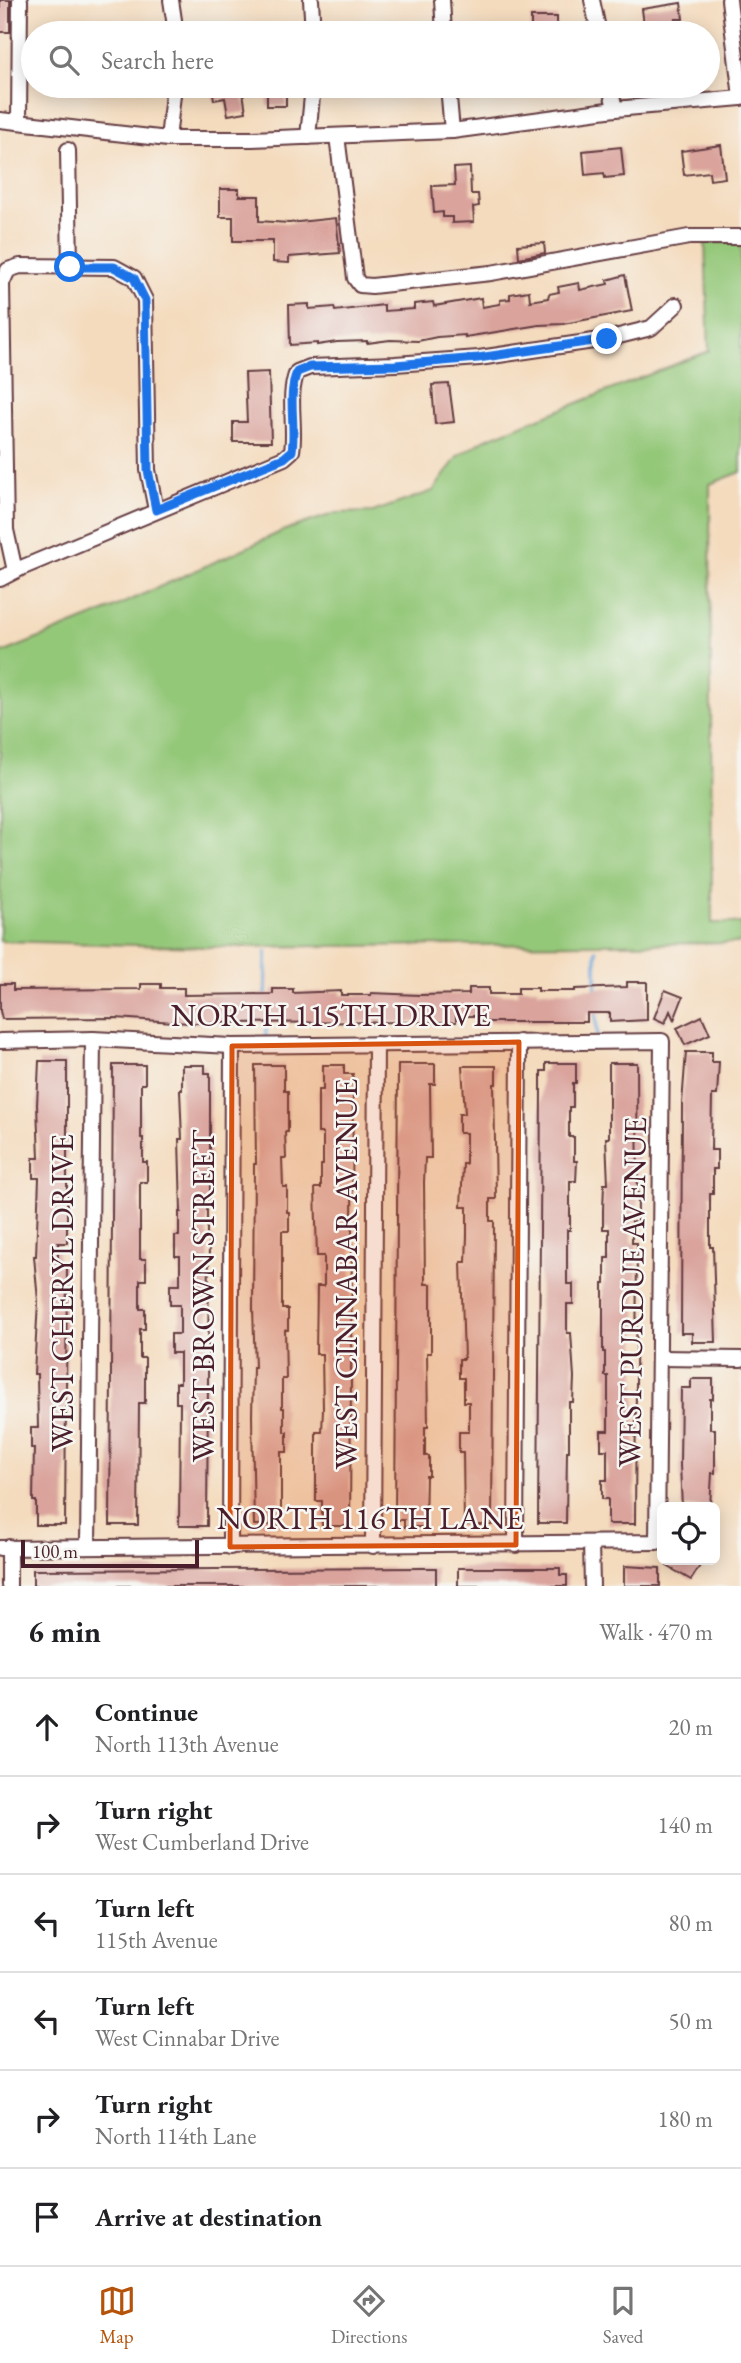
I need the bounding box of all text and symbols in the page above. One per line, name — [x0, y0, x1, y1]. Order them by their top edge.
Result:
search box — [21, 21, 720, 98]
icon: search — [45, 41, 83, 79]
text: Search here — [101, 43, 214, 77]
route start — [54, 251, 85, 282]
route end — [591, 323, 622, 354]
street label: NORTH 115TH DRIVE — [171, 994, 491, 1036]
street label: WEST CINNABAR AVENUE — [325, 1079, 367, 1469]
street label: WEST PURDUE AVENUE — [608, 1116, 656, 1468]
street label: WEST BROWN STREET — [182, 1129, 224, 1462]
street label: WEST CHERYL DRIVE — [41, 1134, 83, 1452]
street label: NORTH 116TH LANE — [216, 1497, 524, 1539]
map controls — [657, 1502, 720, 1565]
button: locate — [657, 1502, 720, 1565]
scale bar — [21, 1537, 200, 1569]
text: 100 m — [32, 1539, 78, 1564]
text: 6 min — [28, 1612, 101, 1651]
text: Walk · 470 m — [599, 1617, 713, 1647]
text: Continue — [95, 1695, 198, 1729]
icon: ahead — [28, 1708, 66, 1746]
text: 20 m — [668, 1712, 713, 1742]
text: North 113th Avenue — [95, 1729, 279, 1759]
text: Turn right — [95, 1793, 213, 1827]
icon: right — [28, 1806, 66, 1844]
text: 140 m — [657, 1810, 713, 1840]
text: West Cumberland Drive — [95, 1827, 309, 1857]
text: Turn left — [95, 1891, 194, 1925]
icon: left — [28, 1904, 66, 1942]
text: 80 m — [668, 1908, 713, 1938]
text: 115th Avenue — [95, 1925, 218, 1955]
text: Turn left — [95, 1989, 194, 2023]
icon: left — [28, 2002, 66, 2040]
text: 50 m — [668, 2006, 713, 2036]
text: West Cinnabar Drive — [95, 2023, 279, 2053]
text: Turn right — [95, 2087, 213, 2121]
icon: right — [28, 2100, 66, 2138]
text: 180 m — [657, 2104, 713, 2134]
text: North 114th Lane — [95, 2121, 256, 2151]
icon: arrive — [28, 2198, 66, 2236]
text: Arrive at destination — [95, 2200, 322, 2234]
tab: Map — [98, 2282, 136, 2349]
tab: Directions — [331, 2282, 407, 2349]
tab: Saved — [603, 2282, 643, 2349]

